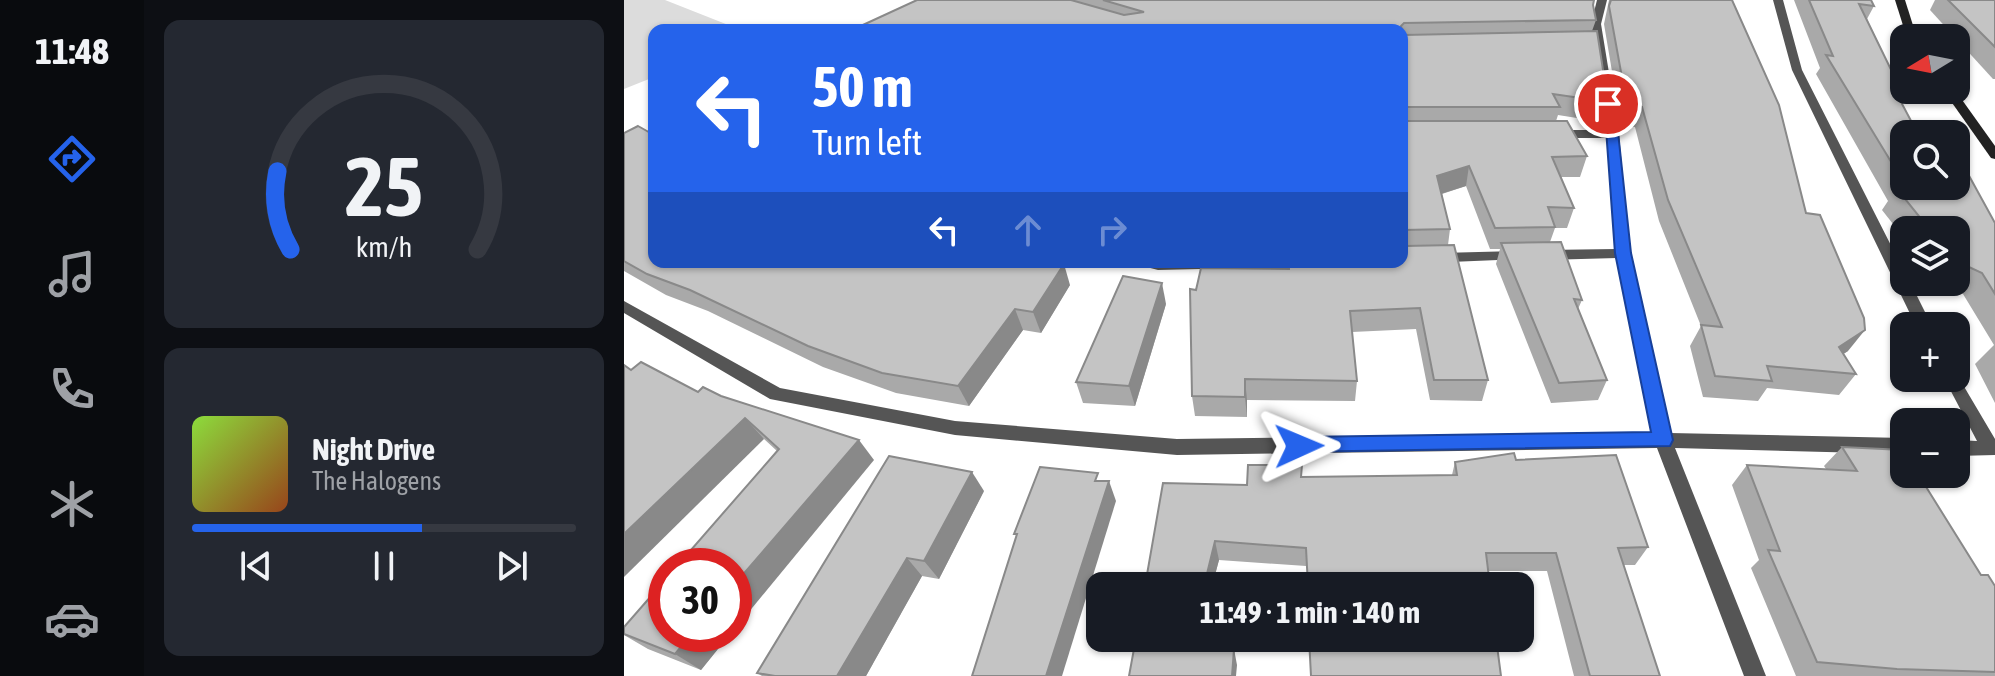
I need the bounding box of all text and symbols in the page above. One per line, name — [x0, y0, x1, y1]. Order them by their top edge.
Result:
north arrow — [1890, 24, 1970, 104]
map controls — [1890, 24, 1970, 488]
text: 11:48 — [35, 30, 109, 72]
text: 50 m — [812, 55, 913, 119]
icon: left — [680, 56, 784, 160]
pin — [1574, 70, 1642, 138]
icon: arrive — [1586, 82, 1630, 126]
button: search — [1890, 120, 1970, 200]
text: Turn left — [812, 121, 922, 163]
icon: directions — [44, 131, 100, 187]
text: 25 — [345, 138, 423, 234]
icon: left — [922, 208, 966, 252]
icon: ahead — [1006, 208, 1050, 252]
icon: right — [1090, 208, 1134, 252]
button: layers — [1890, 216, 1970, 296]
text: km/h — [356, 230, 412, 263]
icon: music — [44, 246, 100, 302]
button: + — [1890, 312, 1970, 392]
icon: phone — [44, 361, 100, 417]
position arrow — [1257, 404, 1341, 488]
button: − — [1890, 408, 1970, 488]
text: Night Drive — [312, 432, 435, 466]
text: The Halogens — [312, 466, 441, 496]
icon: climate — [44, 476, 100, 532]
icon: previous — [234, 544, 278, 588]
icon: pause — [362, 544, 406, 588]
icon: next — [490, 544, 534, 588]
speed limit sign: 30 — [648, 548, 752, 652]
icon: car — [44, 591, 100, 647]
text: 11:49 · 1 min · 140 m — [1200, 595, 1420, 629]

